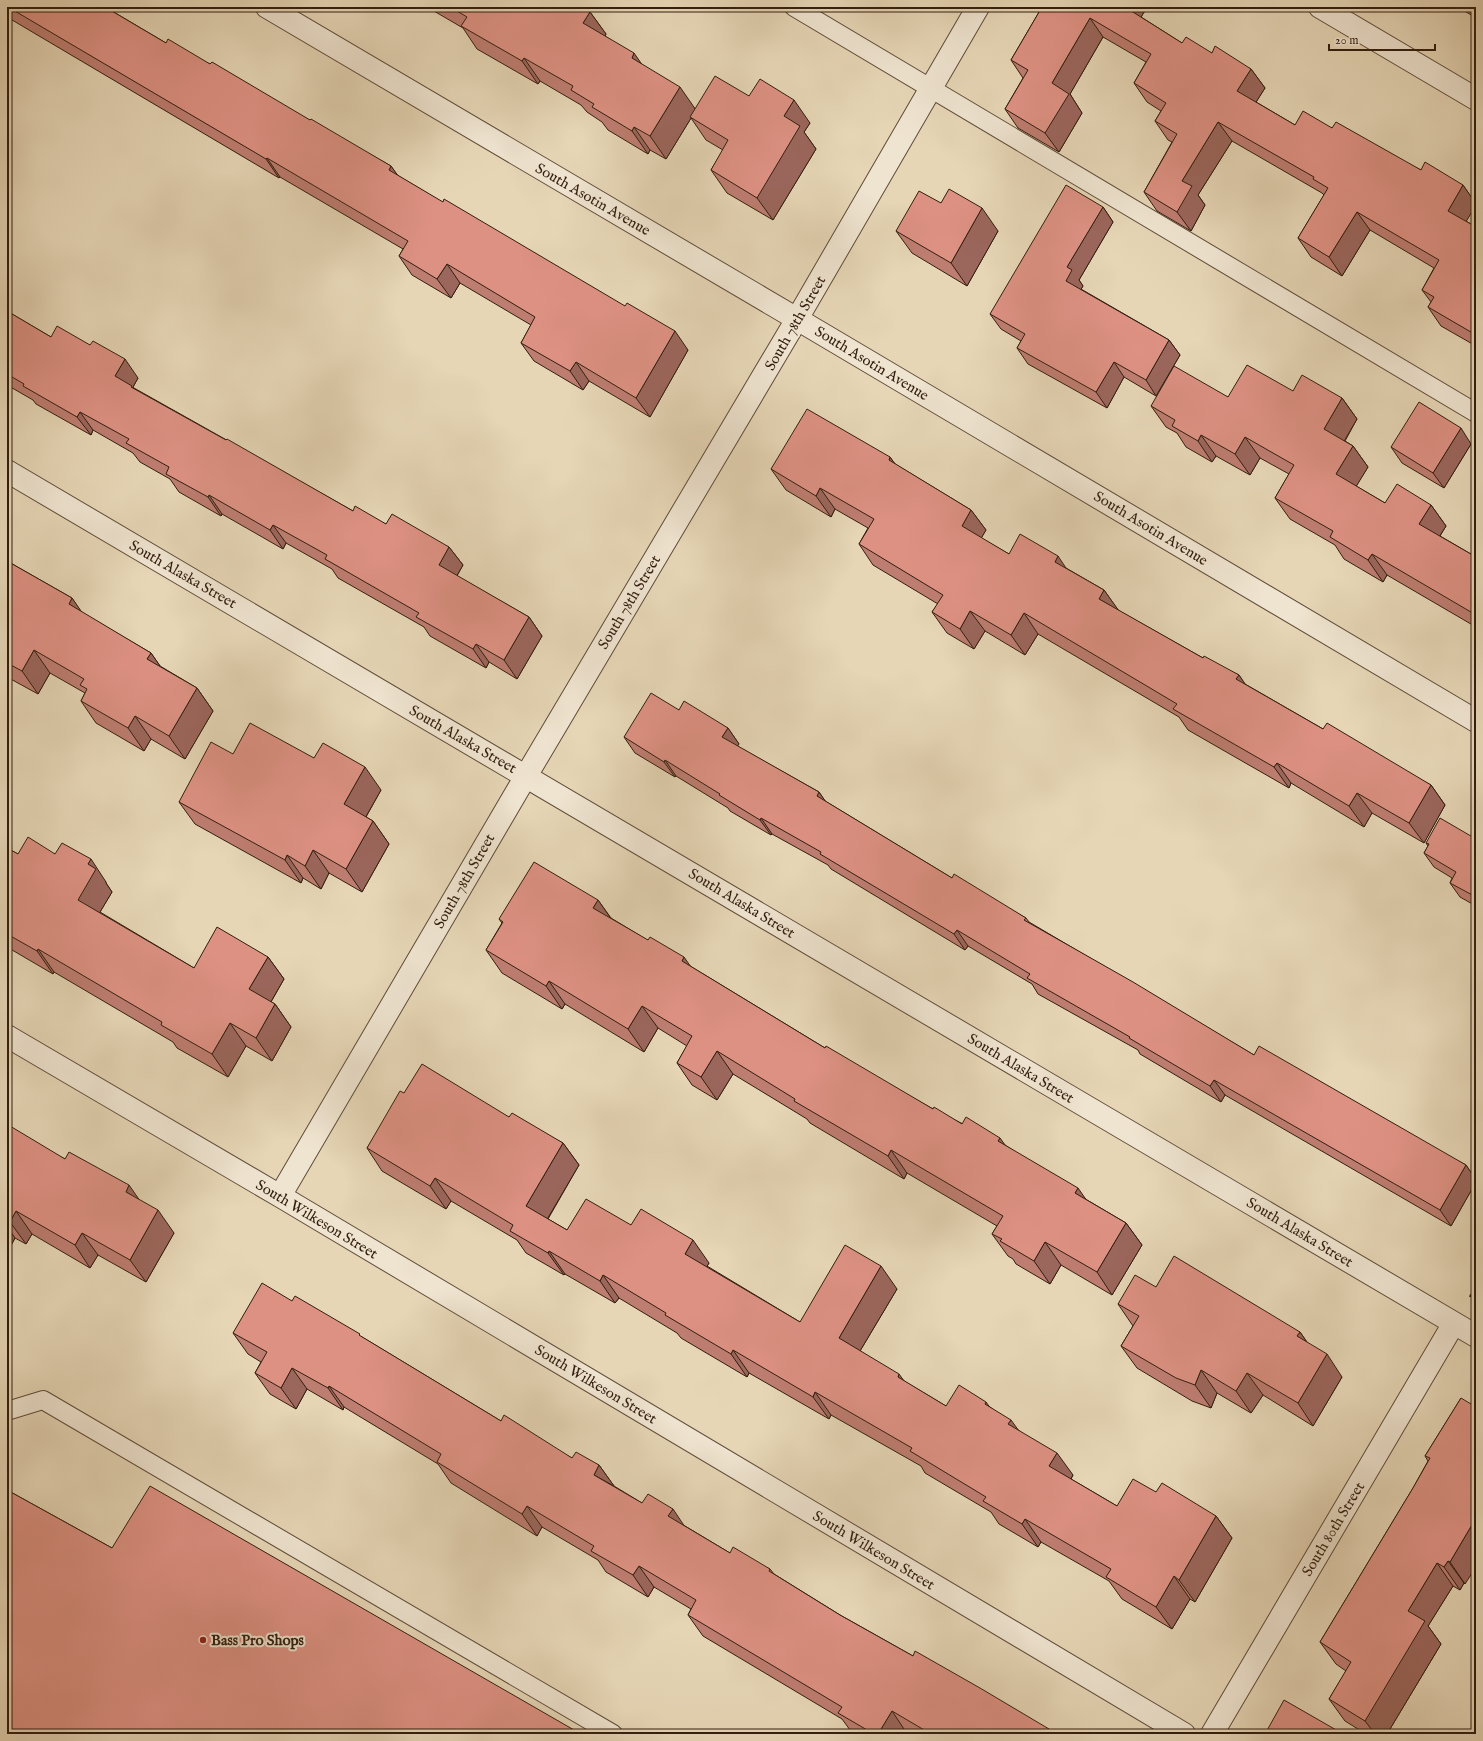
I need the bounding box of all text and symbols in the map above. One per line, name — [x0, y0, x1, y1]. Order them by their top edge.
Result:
scale bar — [1329, 26, 1435, 52]
text: 20 m — [1335, 33, 1358, 48]
street label: South Asotin Avenue — [532, 159, 654, 240]
street label: South 78th Street — [761, 272, 830, 374]
street label: South Asotin Avenue — [811, 322, 932, 405]
street label: South Asotin Avenue — [1090, 487, 1211, 570]
street label: South Alaska Street — [126, 536, 240, 613]
street label: South 78th Street — [594, 552, 665, 653]
street label: South Alaska Street — [406, 701, 520, 778]
street label: South 78th Street — [430, 830, 499, 932]
street label: South Alaska Street — [685, 864, 798, 943]
street label: South Alaska Street — [964, 1029, 1077, 1108]
street label: South Wilkeson Street — [252, 1175, 381, 1263]
street label: South Alaska Street — [1243, 1193, 1356, 1272]
street label: South Wilkeson Street — [531, 1340, 660, 1428]
street label: South 80th Street — [1298, 1479, 1369, 1580]
street label: South Wilkeson Street — [809, 1506, 938, 1594]
place label: Bass Pro Shops — [211, 1631, 305, 1650]
marker: Bass Pro Shops — [198, 1635, 208, 1645]

